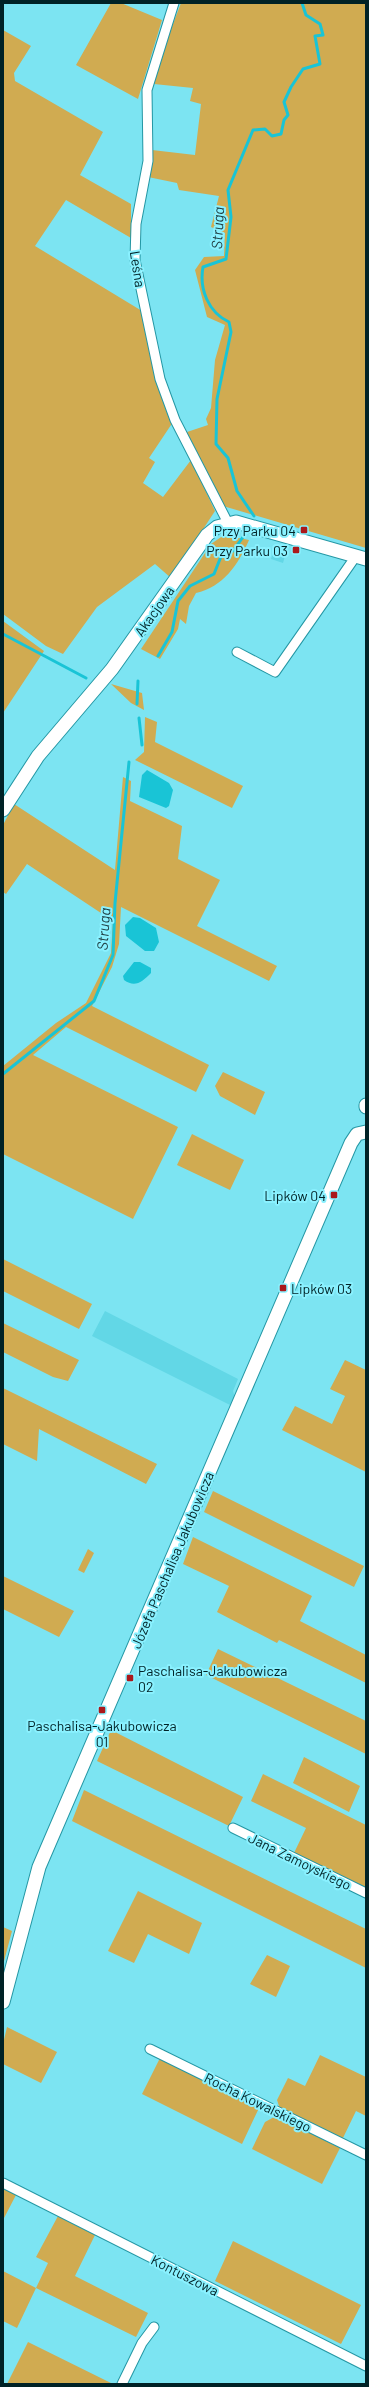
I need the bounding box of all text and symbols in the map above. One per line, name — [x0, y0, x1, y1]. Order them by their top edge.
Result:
water label: Struga — [207, 206, 227, 250]
street label: Leśna — [127, 250, 149, 288]
place label: Przy Parku 04 — [214, 522, 296, 539]
marker: Przy Parku 04 — [299, 525, 309, 535]
place label: Przy Parku 03 — [206, 542, 288, 559]
marker: Przy Parku 03 — [291, 545, 301, 555]
street label: Akacjowa — [130, 582, 178, 640]
water label: Struga — [93, 907, 113, 951]
place label: Lipków 04 — [264, 1187, 326, 1204]
marker: Lipków 04 — [329, 1190, 339, 1200]
place label: Lipków 03 — [291, 1280, 352, 1297]
marker: Lipków 03 — [278, 1283, 288, 1293]
street label: Józefa Paschalisa Jakubowicza — [127, 1469, 217, 1651]
place label: Paschalisa-Jakubowicza 02 — [138, 1662, 287, 1695]
marker: Paschalisa-Jakubowicza 02 — [125, 1673, 135, 1683]
marker: Paschalisa-Jakubowicza 01 — [97, 1705, 107, 1715]
place label: Paschalisa-Jakubowicza 01 — [27, 1717, 177, 1750]
street label: Jana Zamoyskiego — [246, 1829, 354, 1893]
street label: Rocha Kowalskiego — [202, 2069, 314, 2135]
street label: Kontuszowa — [148, 2251, 222, 2299]

